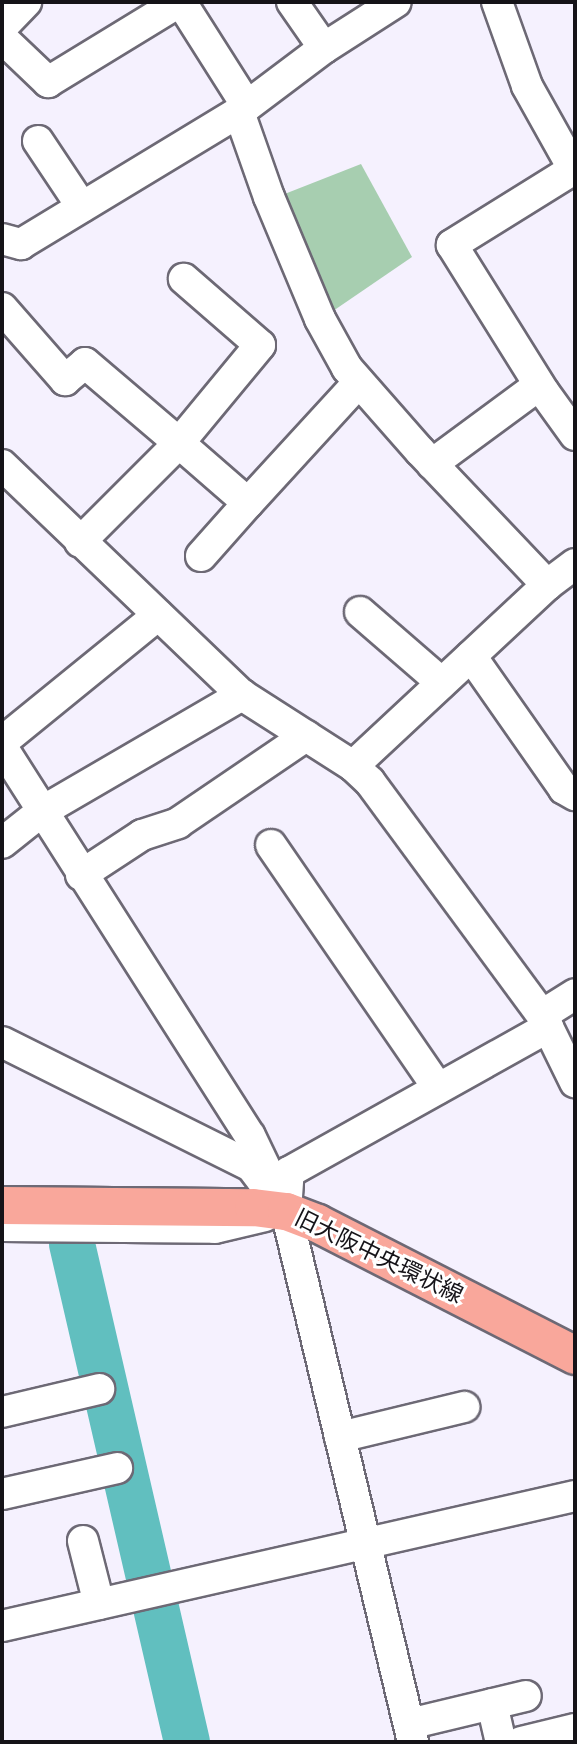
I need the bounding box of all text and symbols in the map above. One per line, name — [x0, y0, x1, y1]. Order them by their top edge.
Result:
street label: 旧大阪中央環状線 — [290, 1203, 468, 1309]

